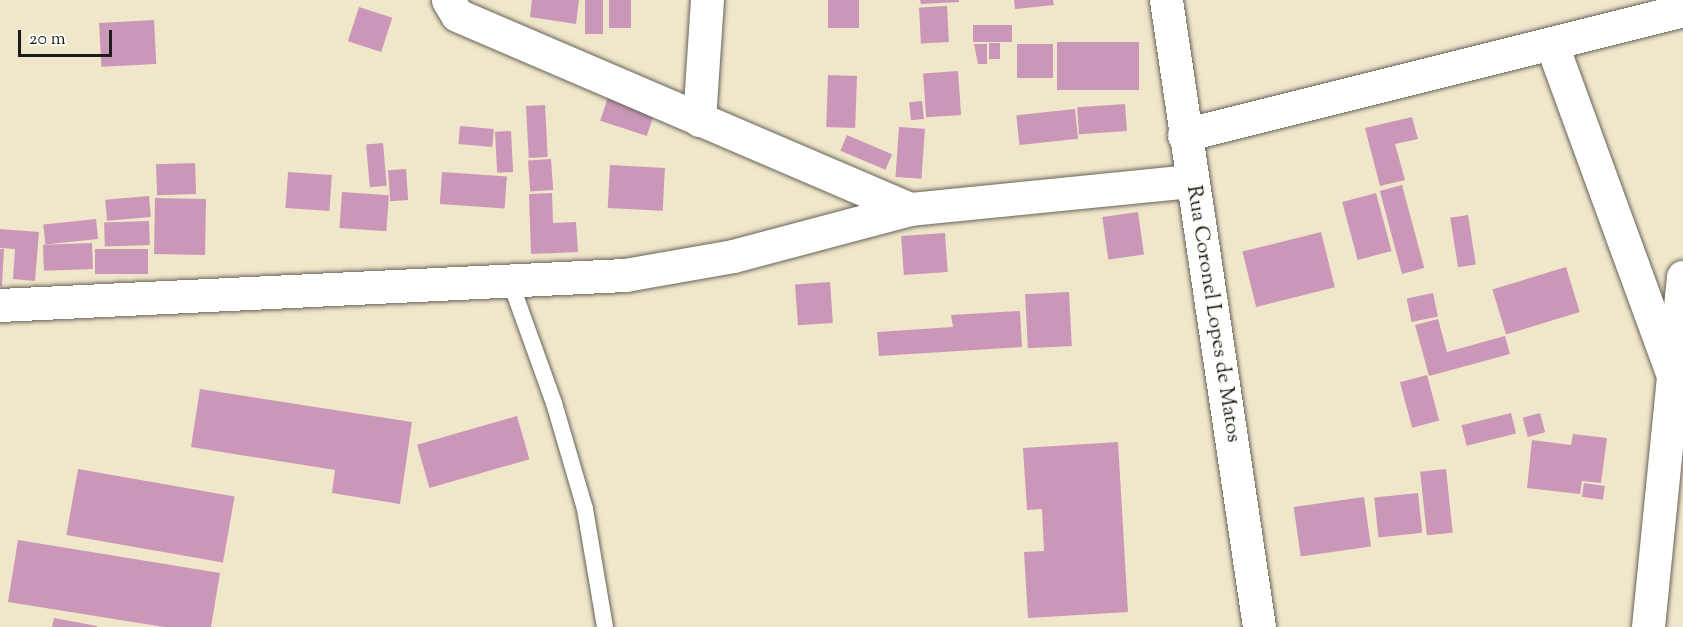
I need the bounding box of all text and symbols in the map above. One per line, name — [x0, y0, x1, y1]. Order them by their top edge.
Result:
scale bar — [21, 18, 116, 56]
text: 20 m — [29, 27, 66, 53]
street label: Rua Coronel Lopes de Matos — [1180, 184, 1246, 444]

